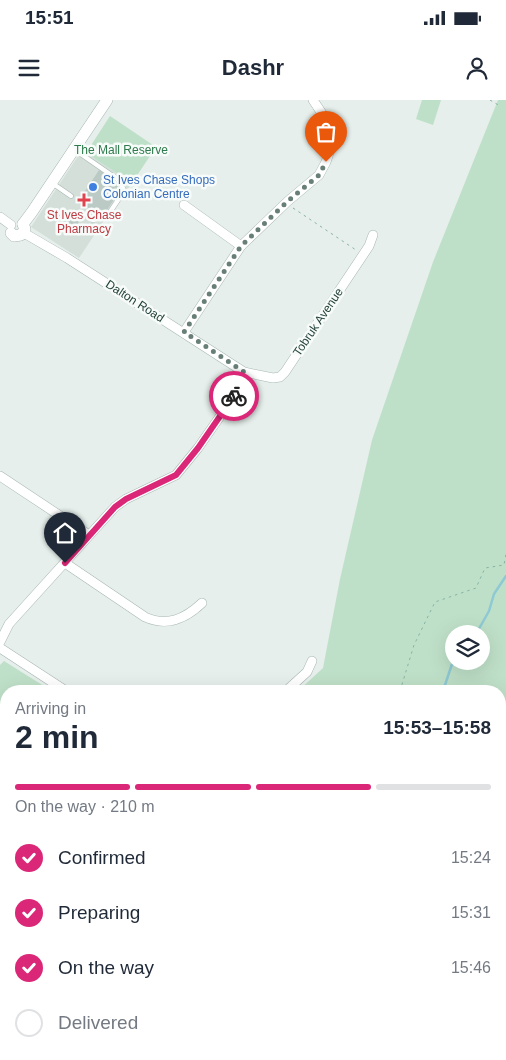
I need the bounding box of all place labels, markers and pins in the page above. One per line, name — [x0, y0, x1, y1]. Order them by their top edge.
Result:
pin — [305, 111, 347, 162]
place label: St Ives Chase Shops Colonian Centre — [103, 173, 215, 201]
marker: St Ives Chase Shops Colonian Centre — [87, 181, 99, 193]
marker: St Ives Chase Pharmacy — [78, 194, 90, 206]
place label: St Ives Chase Pharmacy — [47, 208, 122, 236]
pin — [44, 512, 86, 563]

